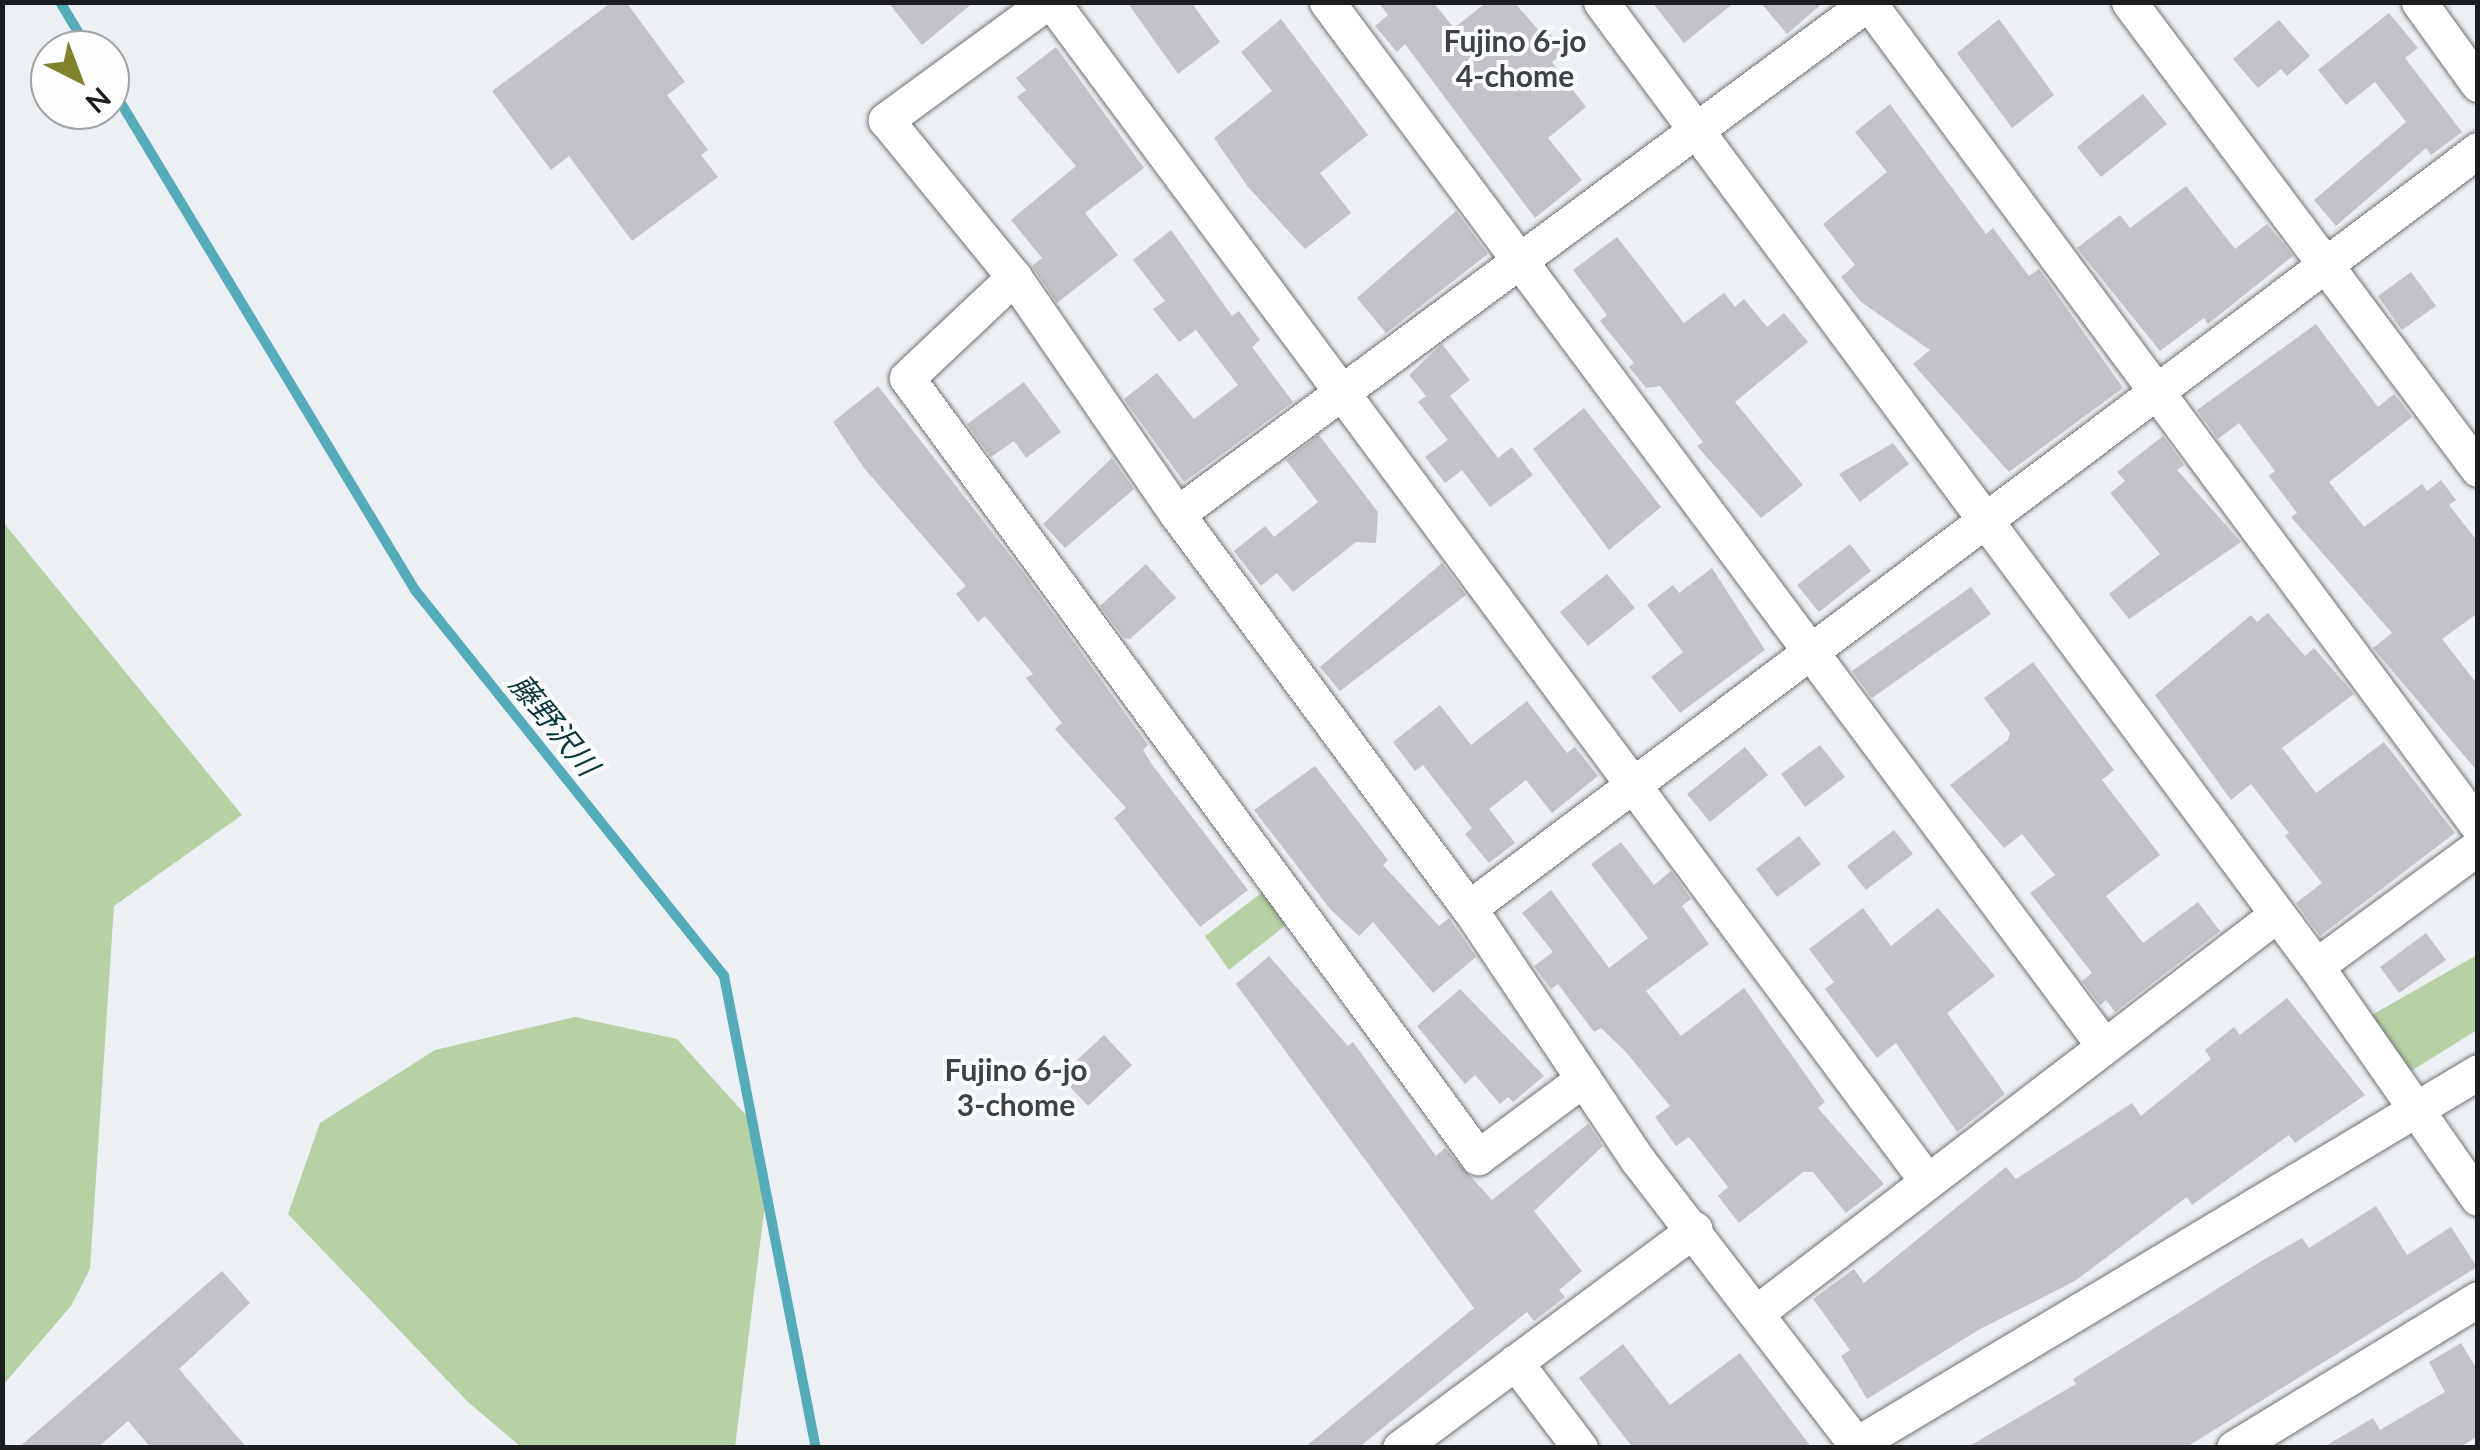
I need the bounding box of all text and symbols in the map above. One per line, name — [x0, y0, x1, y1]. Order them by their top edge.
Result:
district label: Fujino 6-jo 4-chome — [1444, 22, 1586, 92]
north arrow — [30, 30, 130, 130]
text: N — [79, 81, 118, 121]
water label: 藤野沢川 — [503, 666, 607, 782]
district label: Fujino 6-jo 3-chome — [945, 1051, 1087, 1122]

